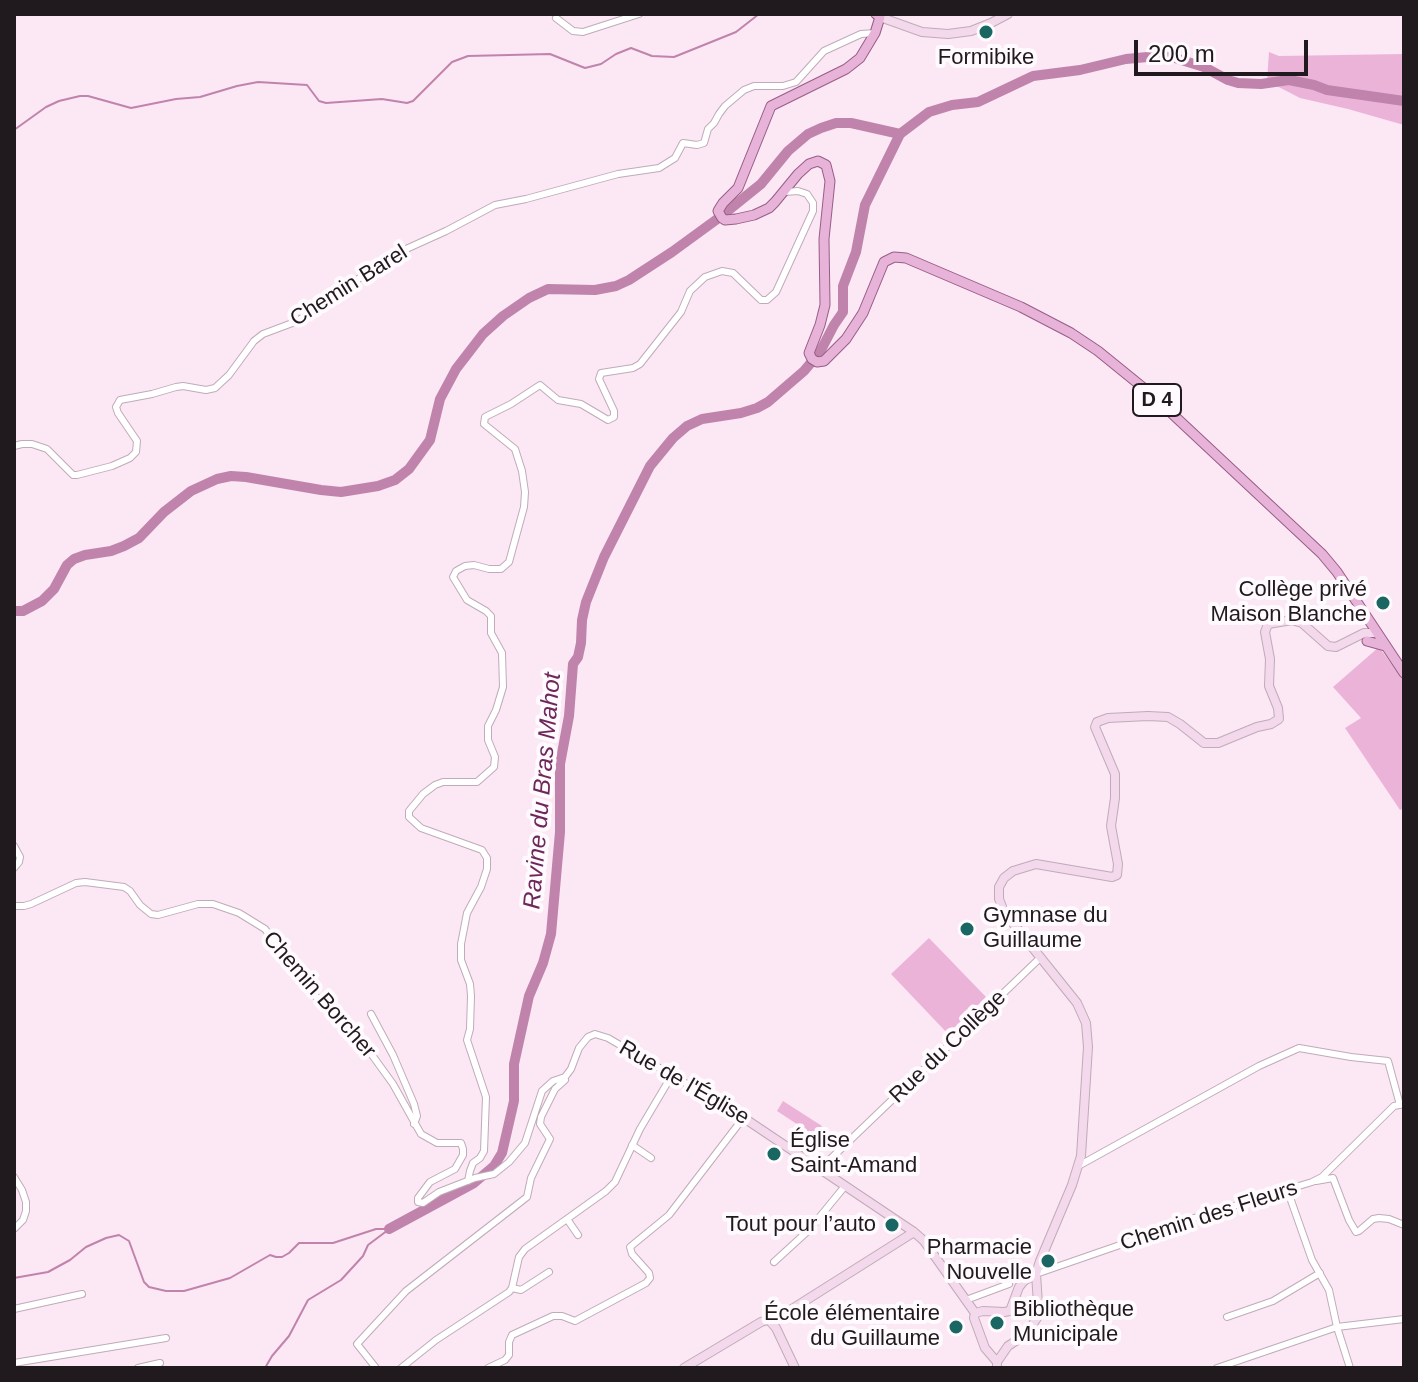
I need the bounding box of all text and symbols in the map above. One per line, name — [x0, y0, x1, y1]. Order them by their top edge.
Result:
marker: Formibike — [977, 23, 995, 41]
scale bar — [1138, 24, 1312, 74]
text: 200 m — [1148, 40, 1215, 67]
place label: Formibike — [938, 45, 1034, 71]
street label: Chemin Barel — [285, 239, 413, 333]
road number: D 4 — [1133, 384, 1181, 416]
place label: Collège privé Maison Blanche — [1210, 577, 1367, 628]
marker: Collège privé Maison Blanche — [1374, 594, 1392, 612]
water label: Ravine du Bras Mahot — [518, 671, 568, 911]
place label: Gymnase du Guillaume — [983, 903, 1108, 954]
marker: Gymnase du Guillaume — [958, 920, 976, 938]
street label: Chemin Borcher — [257, 926, 381, 1064]
street label: Rue du Collège — [884, 985, 1012, 1109]
street label: Rue de l'Église — [614, 1035, 754, 1131]
place label: Église Saint-Amand — [790, 1128, 917, 1180]
marker: Église Saint-Amand — [765, 1145, 783, 1163]
street label: Chemin des Fleurs — [1117, 1175, 1301, 1257]
place label: Tout pour l’auto — [726, 1212, 876, 1238]
marker: Tout pour l’auto — [883, 1216, 901, 1234]
place label: Pharmacie Nouvelle — [927, 1235, 1032, 1286]
marker: Pharmacie Nouvelle — [1039, 1252, 1057, 1270]
place label: Bibliothèque Municipale — [1013, 1297, 1134, 1348]
place label: École élémentaire du Guillaume — [764, 1301, 940, 1352]
marker: Bibliothèque Municipale — [988, 1314, 1006, 1332]
marker: École élémentaire du Guillaume — [947, 1318, 965, 1336]

